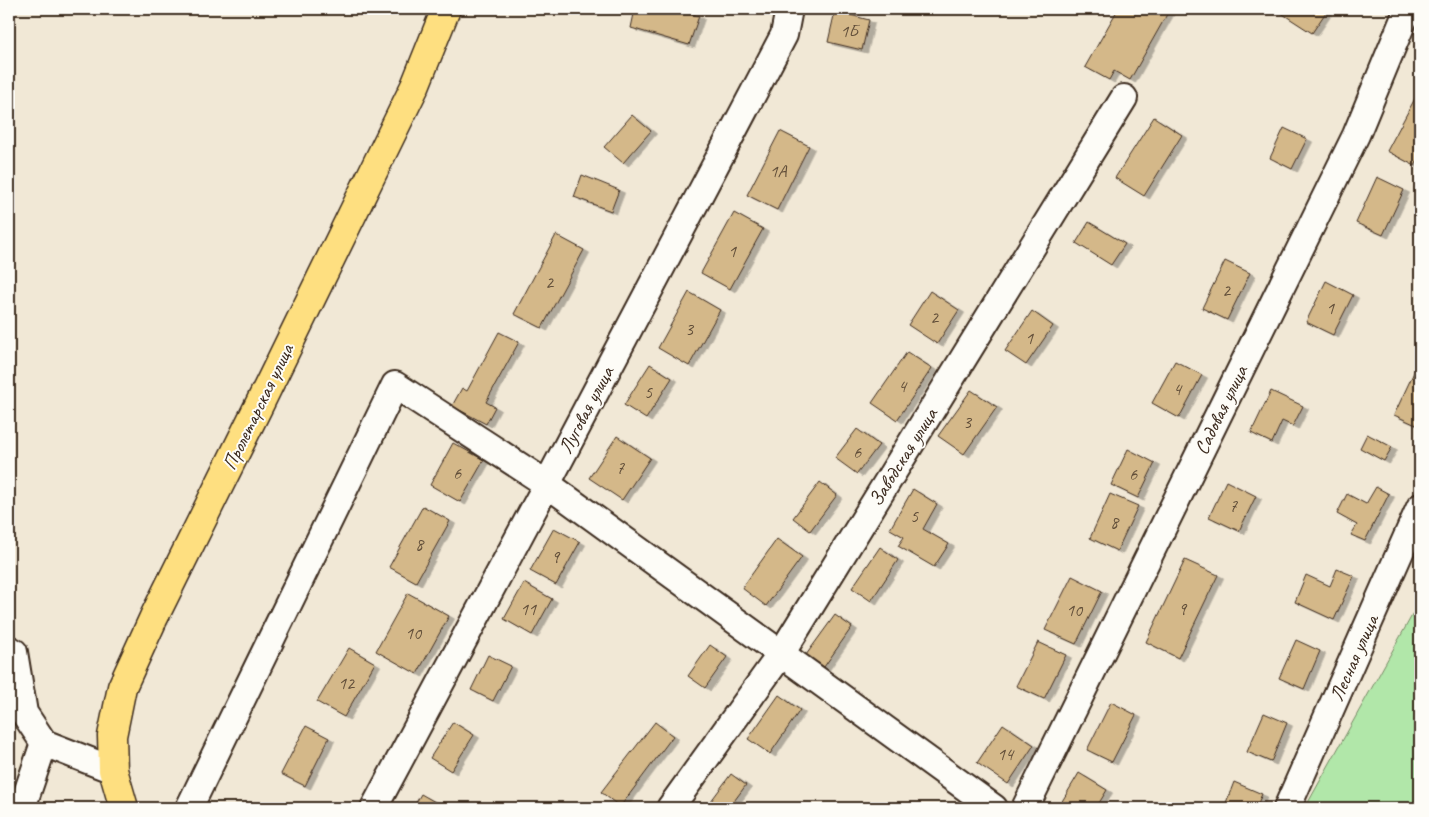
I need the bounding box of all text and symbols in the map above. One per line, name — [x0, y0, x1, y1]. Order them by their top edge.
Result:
house number: 1Б — [840, 20, 860, 42]
house number: 1А — [769, 160, 788, 182]
house number: 1 — [728, 240, 737, 262]
house number: 2 — [545, 271, 555, 293]
house number: 2 — [1222, 279, 1232, 301]
house number: 1 — [1326, 297, 1335, 319]
house number: 2 — [930, 306, 940, 328]
house number: 3 — [685, 318, 695, 340]
house number: 1 — [1025, 327, 1034, 349]
street label: Пролетарская улица — [217, 338, 300, 474]
street label: Садовая улица — [1189, 360, 1254, 459]
street label: Луговая улица — [553, 361, 620, 458]
house number: 4 — [898, 375, 908, 397]
house number: 4 — [1173, 378, 1183, 400]
house number: 5 — [644, 381, 653, 403]
street label: Заводская улица — [863, 402, 944, 511]
house number: 3 — [963, 411, 973, 433]
house number: 6 — [853, 441, 862, 463]
house number: 7 — [616, 457, 625, 479]
house number: 6 — [453, 462, 462, 484]
house number: 6 — [1129, 463, 1138, 485]
house number: 7 — [1229, 495, 1238, 517]
house number: 5 — [910, 505, 919, 527]
house number: 8 — [1110, 511, 1120, 533]
house number: 8 — [415, 533, 425, 555]
house number: 9 — [551, 546, 561, 568]
house number: 11 — [520, 598, 537, 620]
house number: 9 — [1178, 598, 1188, 620]
house number: 10 — [1066, 599, 1084, 621]
street label: Лесная улица — [1324, 609, 1385, 705]
house number: 10 — [405, 622, 423, 644]
house number: 12 — [338, 672, 356, 694]
house number: 14 — [997, 743, 1015, 765]

